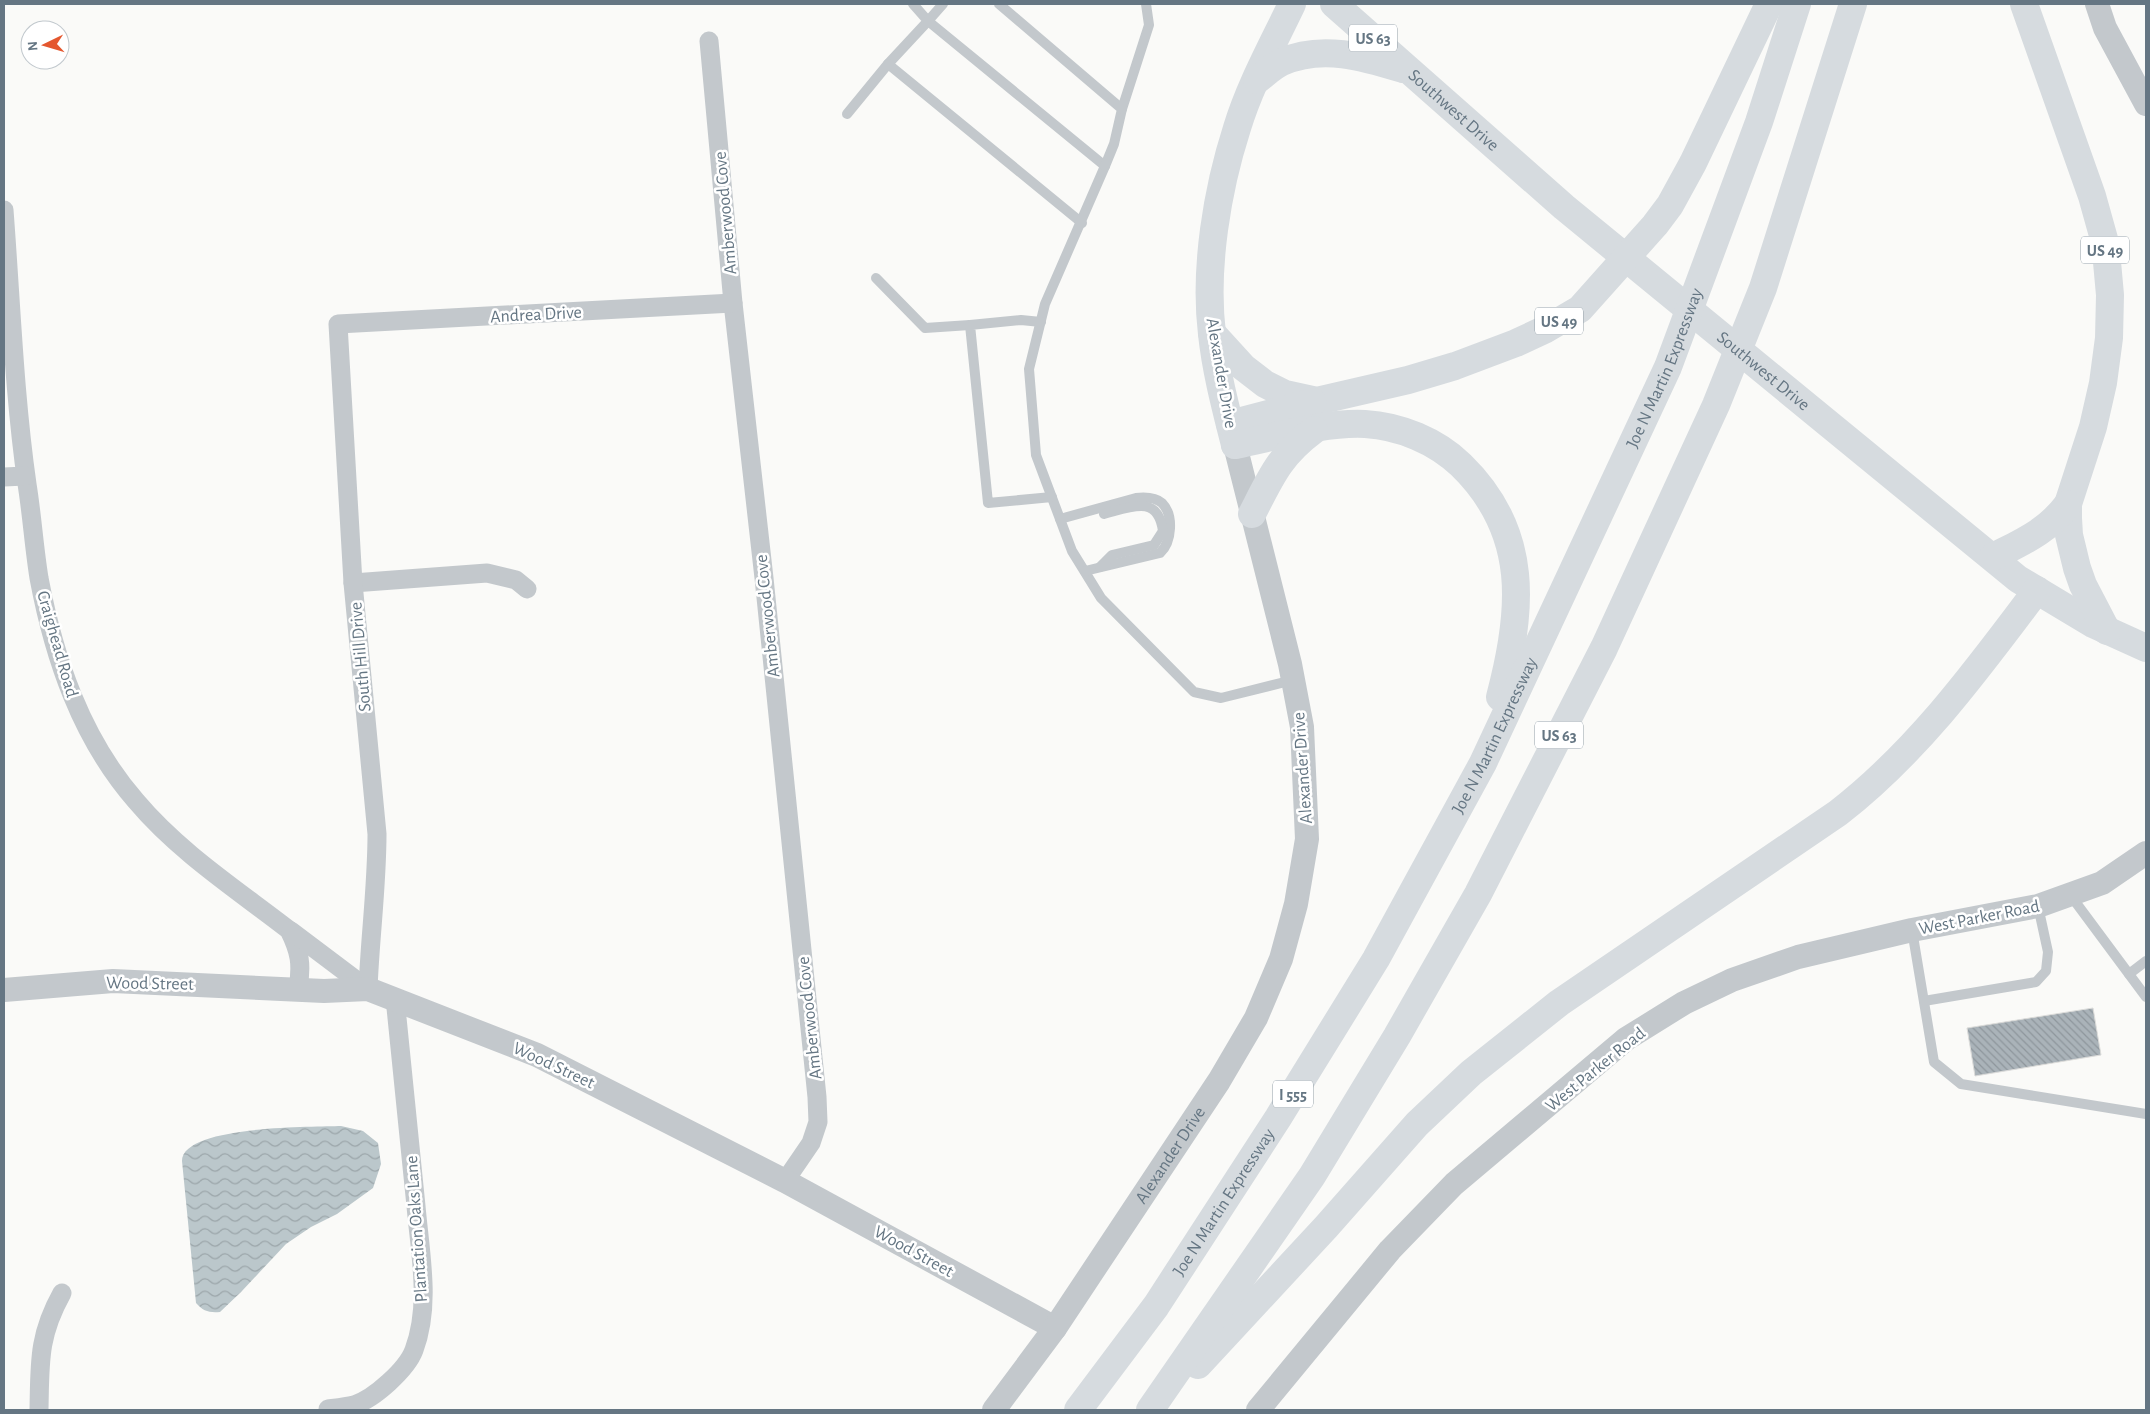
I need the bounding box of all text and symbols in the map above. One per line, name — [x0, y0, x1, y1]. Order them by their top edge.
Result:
north arrow — [20, 20, 70, 70]
road number: US 63 — [1349, 24, 1397, 52]
text: N — [26, 41, 40, 52]
street label: Southwest Drive — [1405, 66, 1502, 155]
street label: Amberwood Cove — [712, 151, 740, 275]
road number: US 49 — [2081, 236, 2129, 264]
street label: Joe N Martin Expressway — [1623, 286, 1707, 451]
street label: Andrea Drive — [490, 304, 582, 326]
road number: US 49 — [1535, 308, 1583, 334]
street label: Alexander Drive — [1202, 317, 1240, 430]
street label: Southwest Drive — [1713, 328, 1813, 415]
street label: Amberwood Cove — [753, 554, 783, 678]
street label: Craighead Road — [33, 589, 81, 700]
street label: South Hill Drive — [347, 601, 375, 713]
street label: Joe N Martin Expressway — [1449, 655, 1541, 817]
street label: Alexander Drive — [1290, 711, 1316, 824]
road number: US 63 — [1535, 722, 1583, 748]
street label: West Parker Road — [1917, 897, 2041, 939]
street label: Amberwood Cove — [795, 956, 825, 1080]
street label: Wood Street — [106, 974, 194, 994]
street label: West Parker Road — [1542, 1024, 1649, 1115]
street label: Wood Street — [510, 1039, 597, 1093]
road number: I 555 — [1273, 1080, 1313, 1108]
street label: Alexander Drive — [1132, 1104, 1209, 1207]
street label: Joe N Martin Expressway — [1170, 1125, 1279, 1279]
street label: Plantation Oaks Lane — [403, 1155, 431, 1303]
street label: Wood Street — [871, 1223, 956, 1281]

